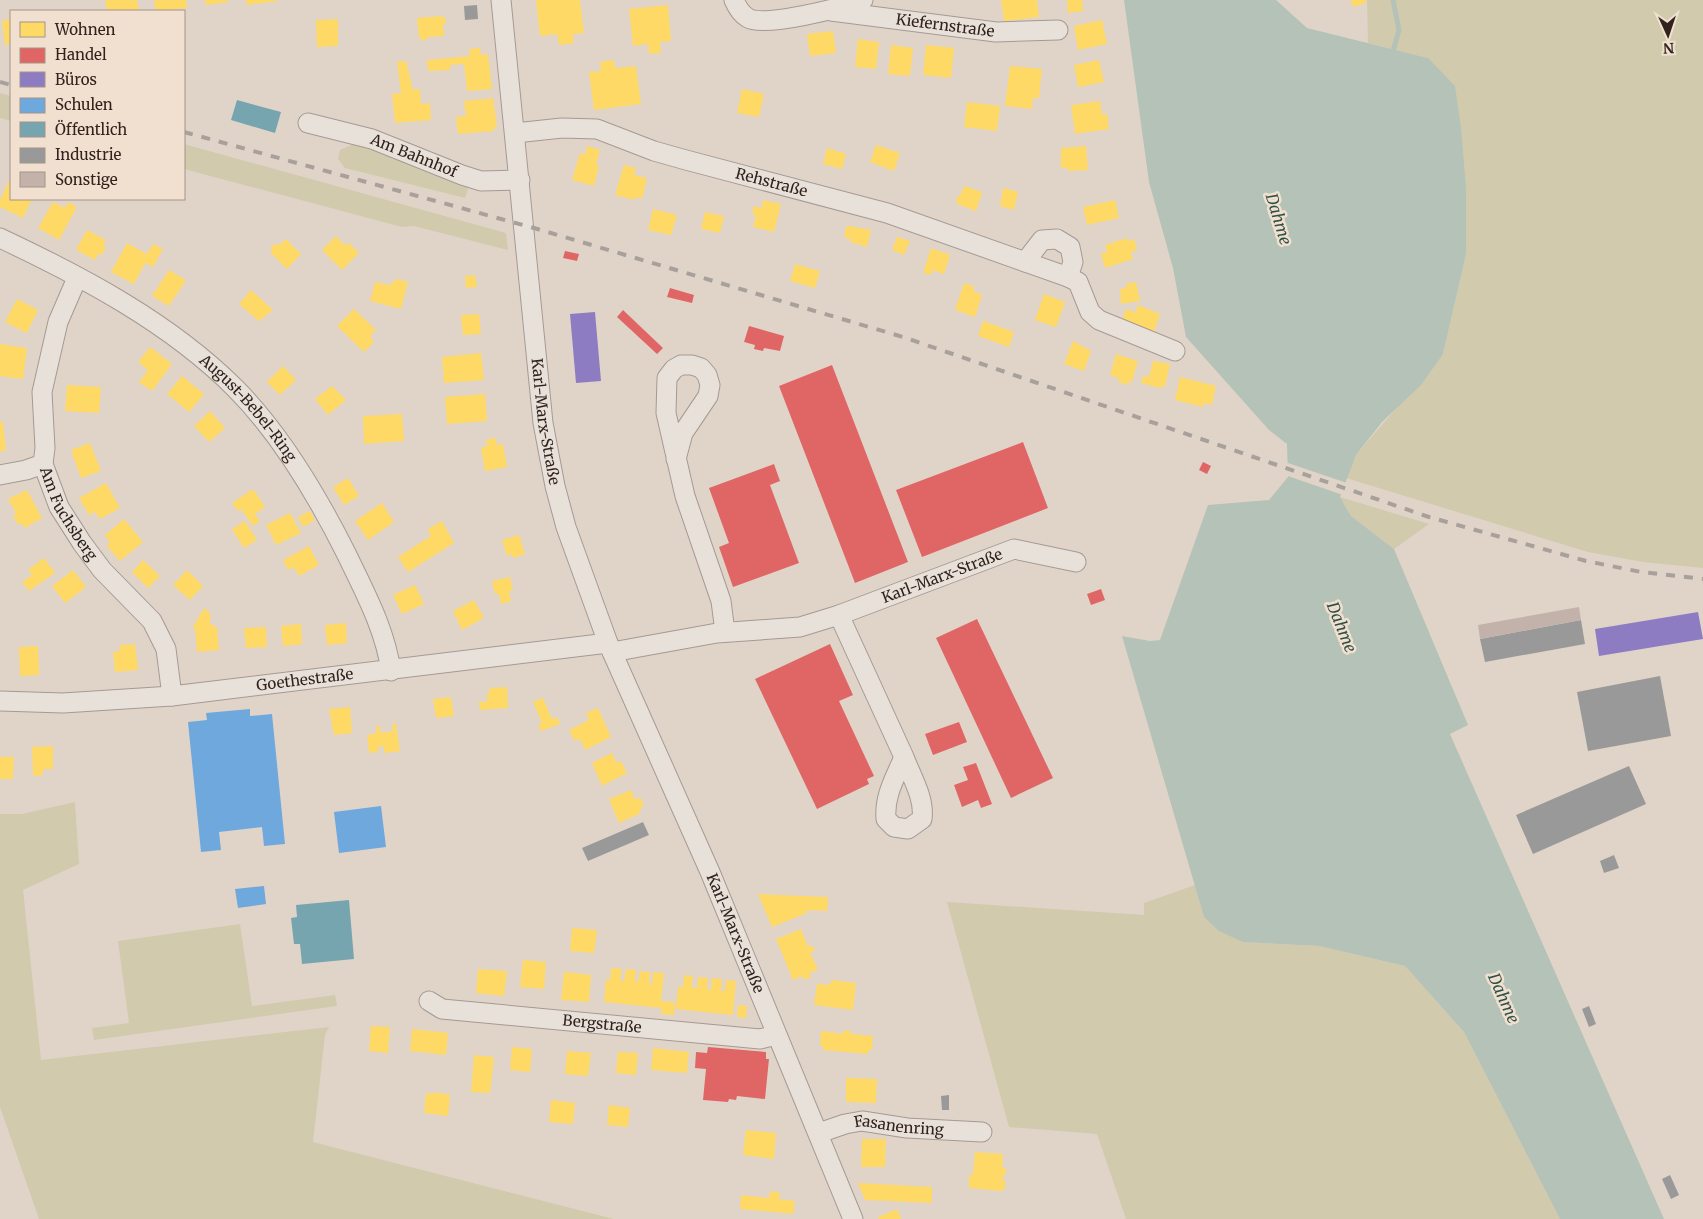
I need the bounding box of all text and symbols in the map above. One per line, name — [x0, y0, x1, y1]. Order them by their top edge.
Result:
street label: Kiefernstraße — [895, 9, 996, 41]
legend — [10, 10, 185, 200]
north arrow — [1643, 10, 1693, 60]
text: Wohnen — [54, 20, 115, 39]
text: N — [1663, 39, 1675, 57]
text: Handel — [55, 45, 107, 64]
text: Büros — [55, 70, 97, 89]
text: Schulen — [55, 95, 113, 114]
text: Öffentlich — [55, 119, 127, 139]
street label: Am Bahnhof — [367, 129, 461, 182]
text: Industrie — [55, 145, 122, 164]
street label: Rehstraße — [734, 163, 810, 201]
text: Sonstige — [55, 170, 118, 189]
water label: Dahme — [1261, 190, 1296, 247]
street label: August-Bebel-Ring — [195, 350, 301, 465]
street label: Karl-Marx-Straße — [528, 357, 565, 487]
street label: Am Fuchsberg — [36, 463, 102, 564]
street label: Karl-Marx-Straße — [879, 544, 1005, 607]
water label: Dahme — [1322, 598, 1361, 655]
street label: Goethestraße — [255, 664, 354, 695]
street label: Karl-Marx-Straße — [703, 870, 769, 996]
water label: Dahme — [1484, 969, 1524, 1026]
street label: Bergstraße — [562, 1010, 643, 1037]
street label: Fasanenring — [852, 1111, 944, 1139]

